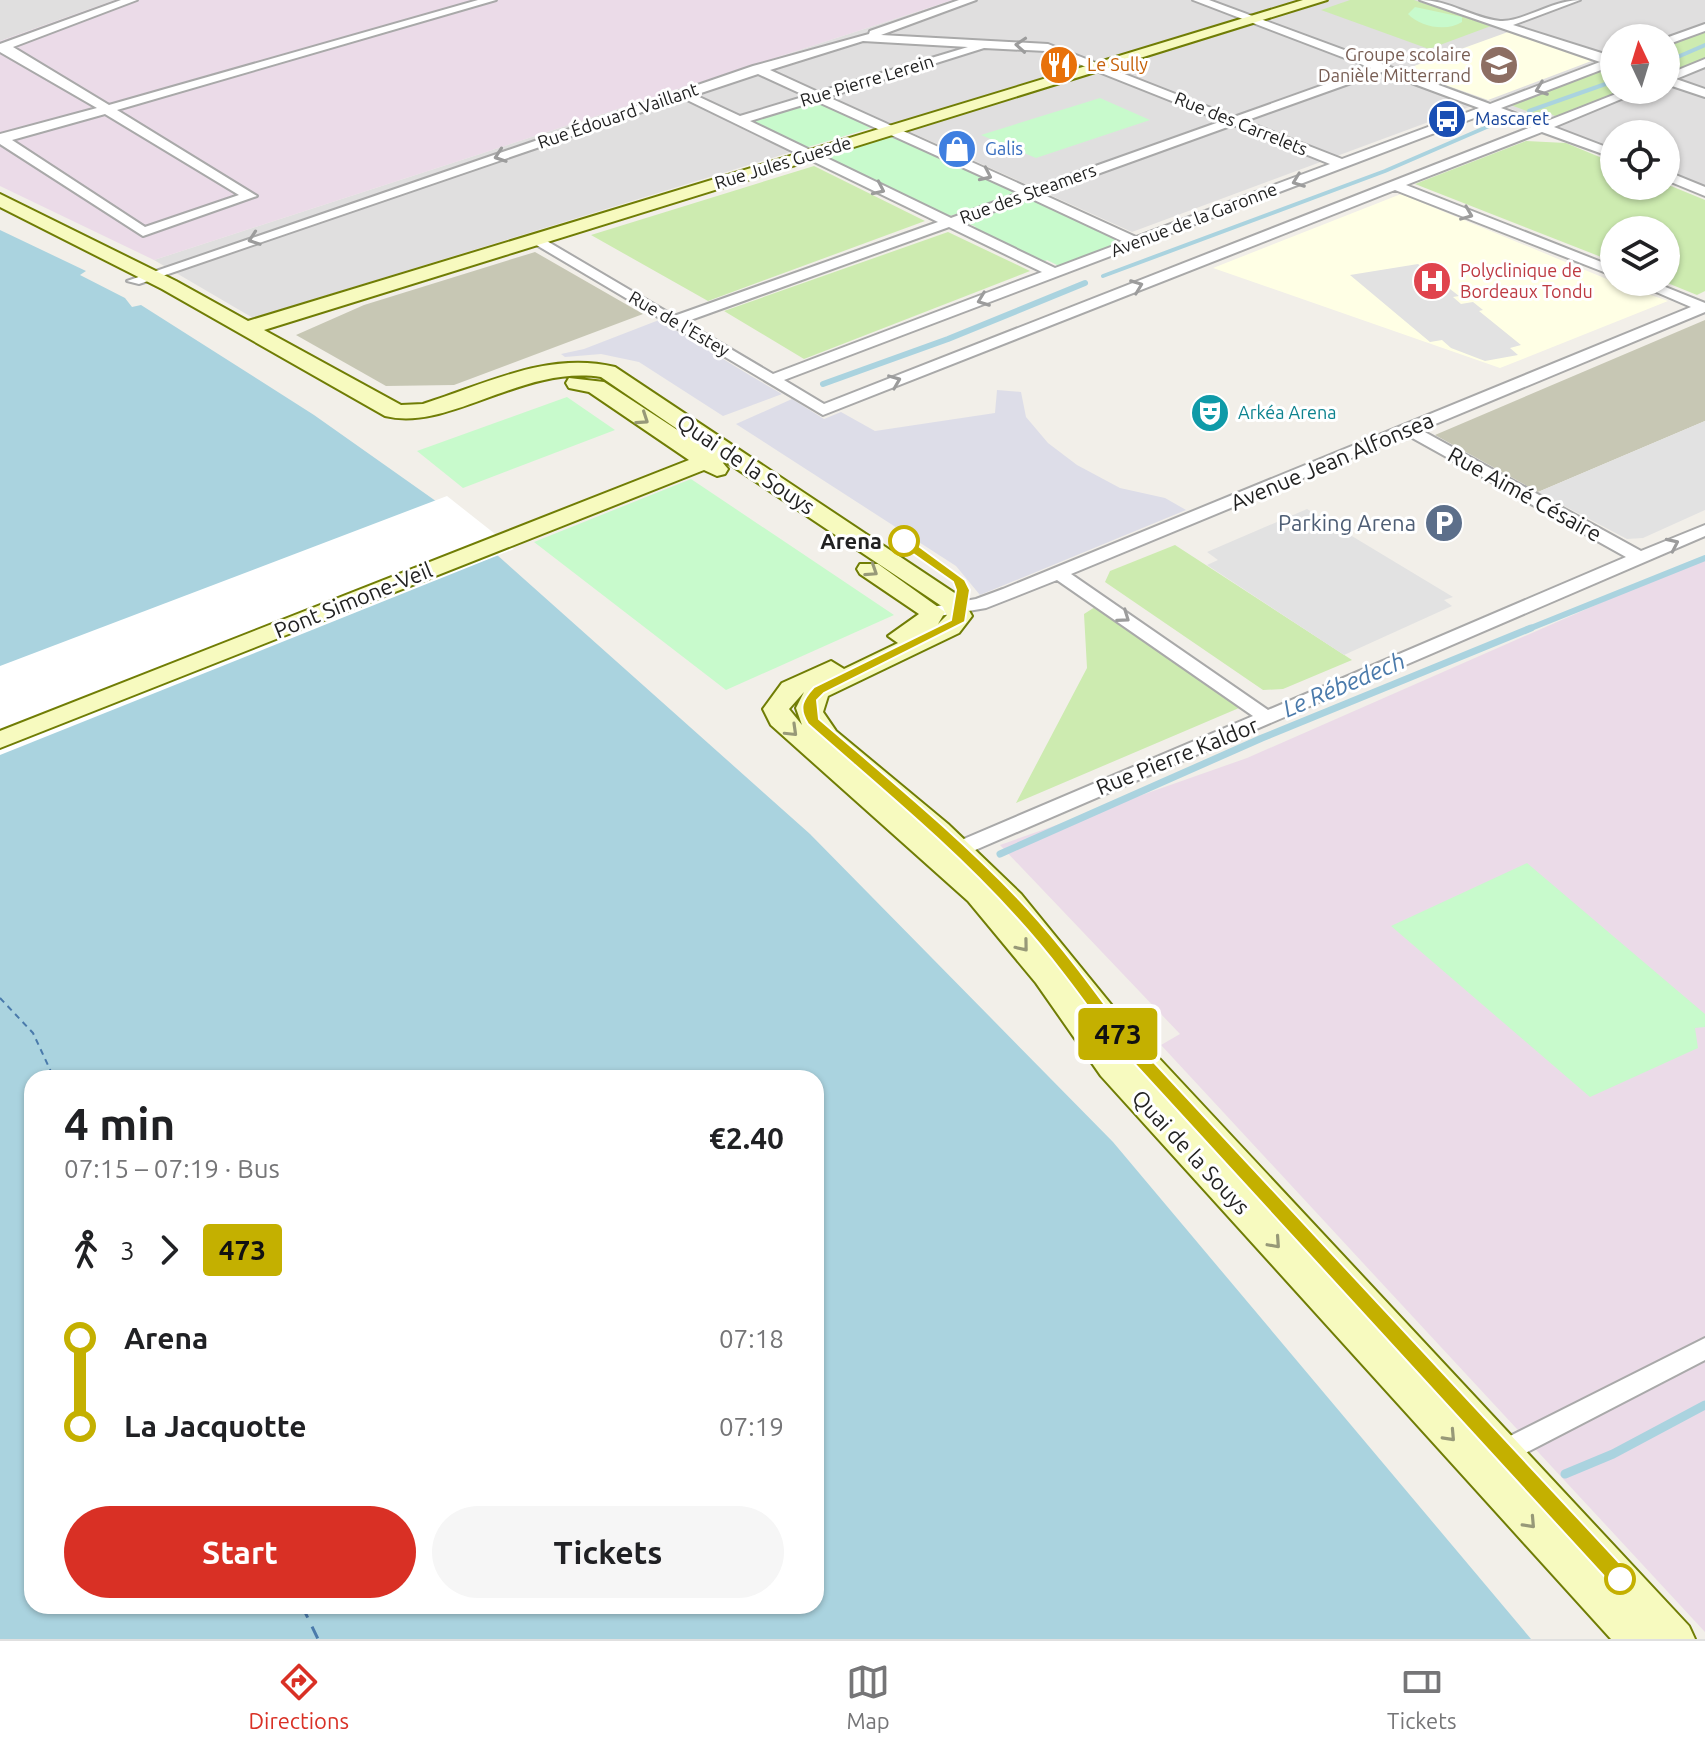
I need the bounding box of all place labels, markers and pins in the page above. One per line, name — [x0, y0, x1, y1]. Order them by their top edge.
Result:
restaurant icon: Le Sully — [1038, 44, 1080, 86]
place label: Groupe scolaire Danièle Mitterrand — [1318, 44, 1471, 85]
school or university icon: Groupe scolaire Danièle Mitterrand — [1478, 44, 1520, 86]
place label: Le Sully — [1087, 54, 1148, 74]
bus stop icon: Mascaret — [1426, 98, 1468, 140]
place label: Mascaret — [1475, 108, 1549, 128]
shop icon: Galis — [936, 128, 978, 170]
place label: Galis — [985, 138, 1023, 158]
hospital icon: Polyclinique de Bordeaux Tondu — [1411, 260, 1453, 302]
place label: Polyclinique de Bordeaux Tondu — [1460, 260, 1593, 301]
theatre icon: Arkéa Arena — [1189, 392, 1231, 434]
place label: Arkéa Arena — [1238, 402, 1337, 422]
parking icon: Parking Arena — [1423, 502, 1465, 544]
place label: Parking Arena — [1278, 510, 1416, 535]
marker: Arena — [889, 526, 919, 556]
place label: Arena — [820, 528, 882, 553]
unlabelled marker — [1605, 1564, 1635, 1594]

